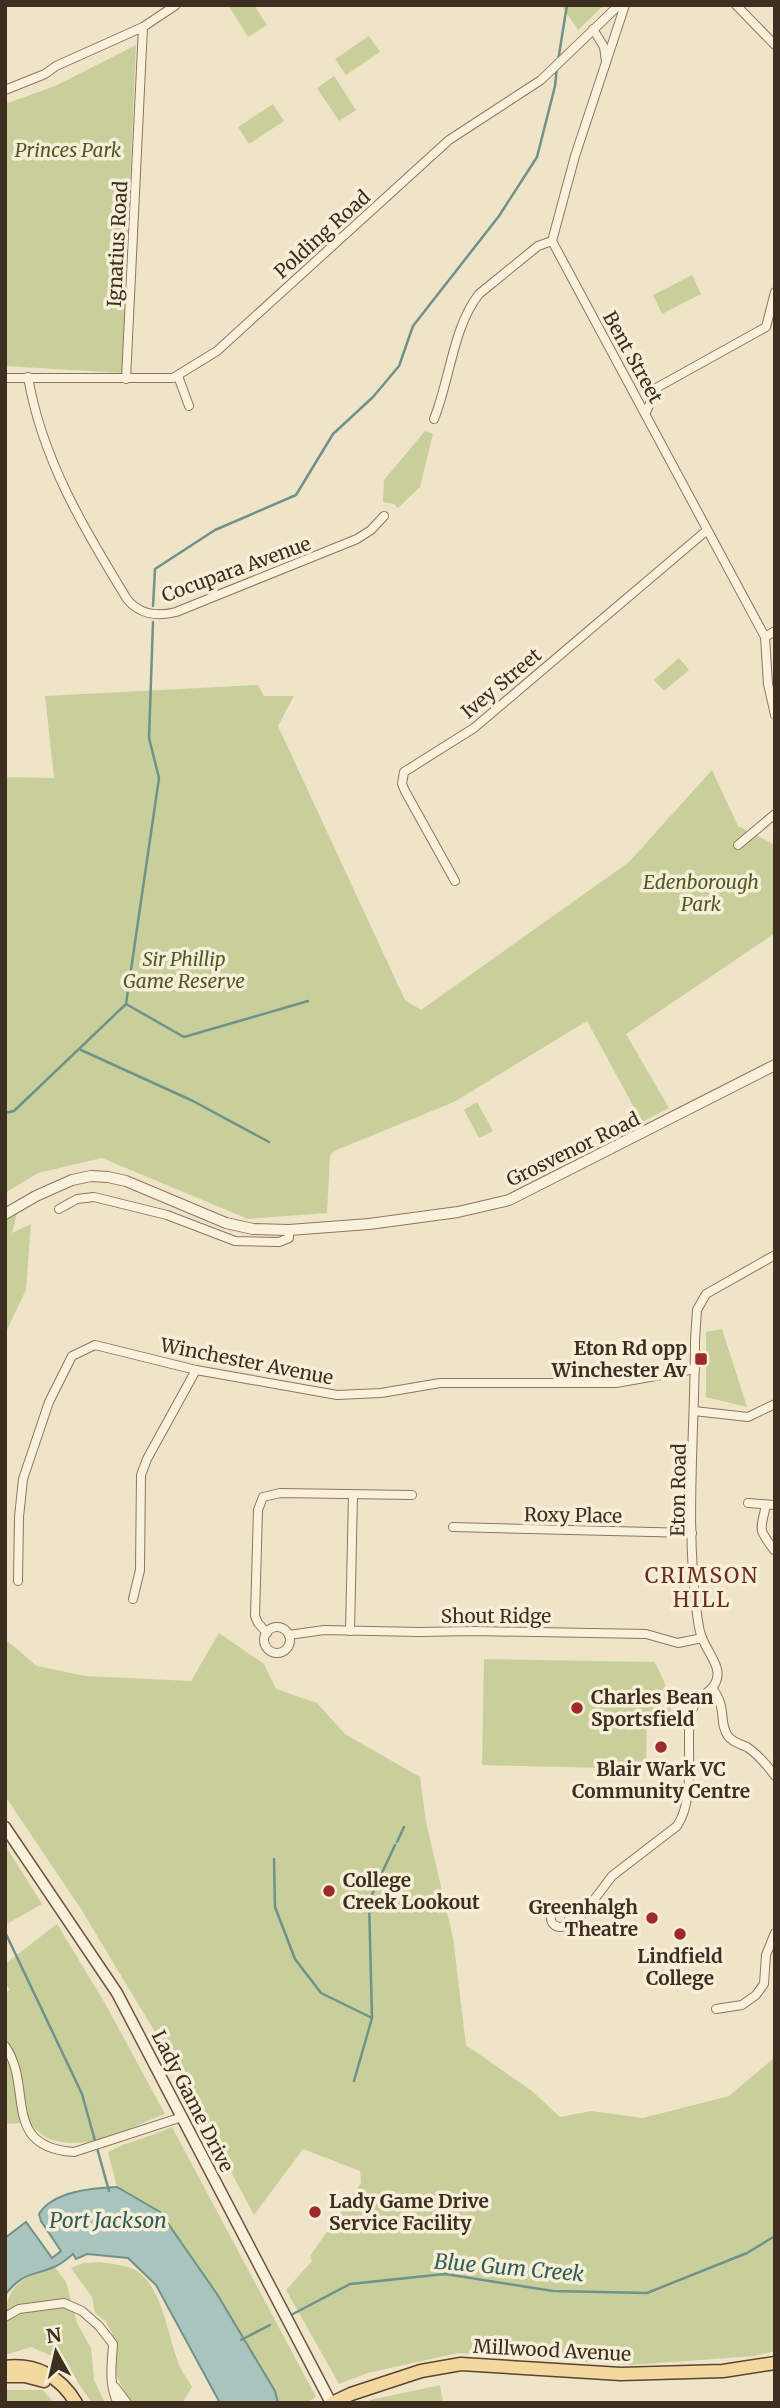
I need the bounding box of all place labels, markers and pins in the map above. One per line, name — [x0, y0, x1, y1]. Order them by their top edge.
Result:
place label: Eton Rd opp Winchester Av — [551, 1336, 688, 1382]
marker: Eton Rd opp Winchester Av — [693, 1351, 709, 1367]
place label: Charles Bean Sportsfield — [591, 1685, 713, 1731]
marker: Charles Bean Sportsfield — [569, 1700, 585, 1716]
marker: Blair Wark VC Community Centre — [653, 1739, 669, 1755]
place label: Blair Wark VC Community Centre — [572, 1757, 750, 1803]
place label: College Creek Lookout — [343, 1868, 480, 1914]
marker: College Creek Lookout — [321, 1883, 337, 1899]
place label: Greenhalgh Theatre — [529, 1895, 638, 1941]
marker: Greenhalgh Theatre — [644, 1910, 660, 1926]
marker: Lindfield College — [672, 1926, 688, 1942]
place label: Lindfield College — [637, 1944, 723, 1990]
place label: Lady Game Drive Service Facility — [329, 2189, 489, 2235]
marker: Lady Game Drive Service Facility — [307, 2204, 323, 2220]

